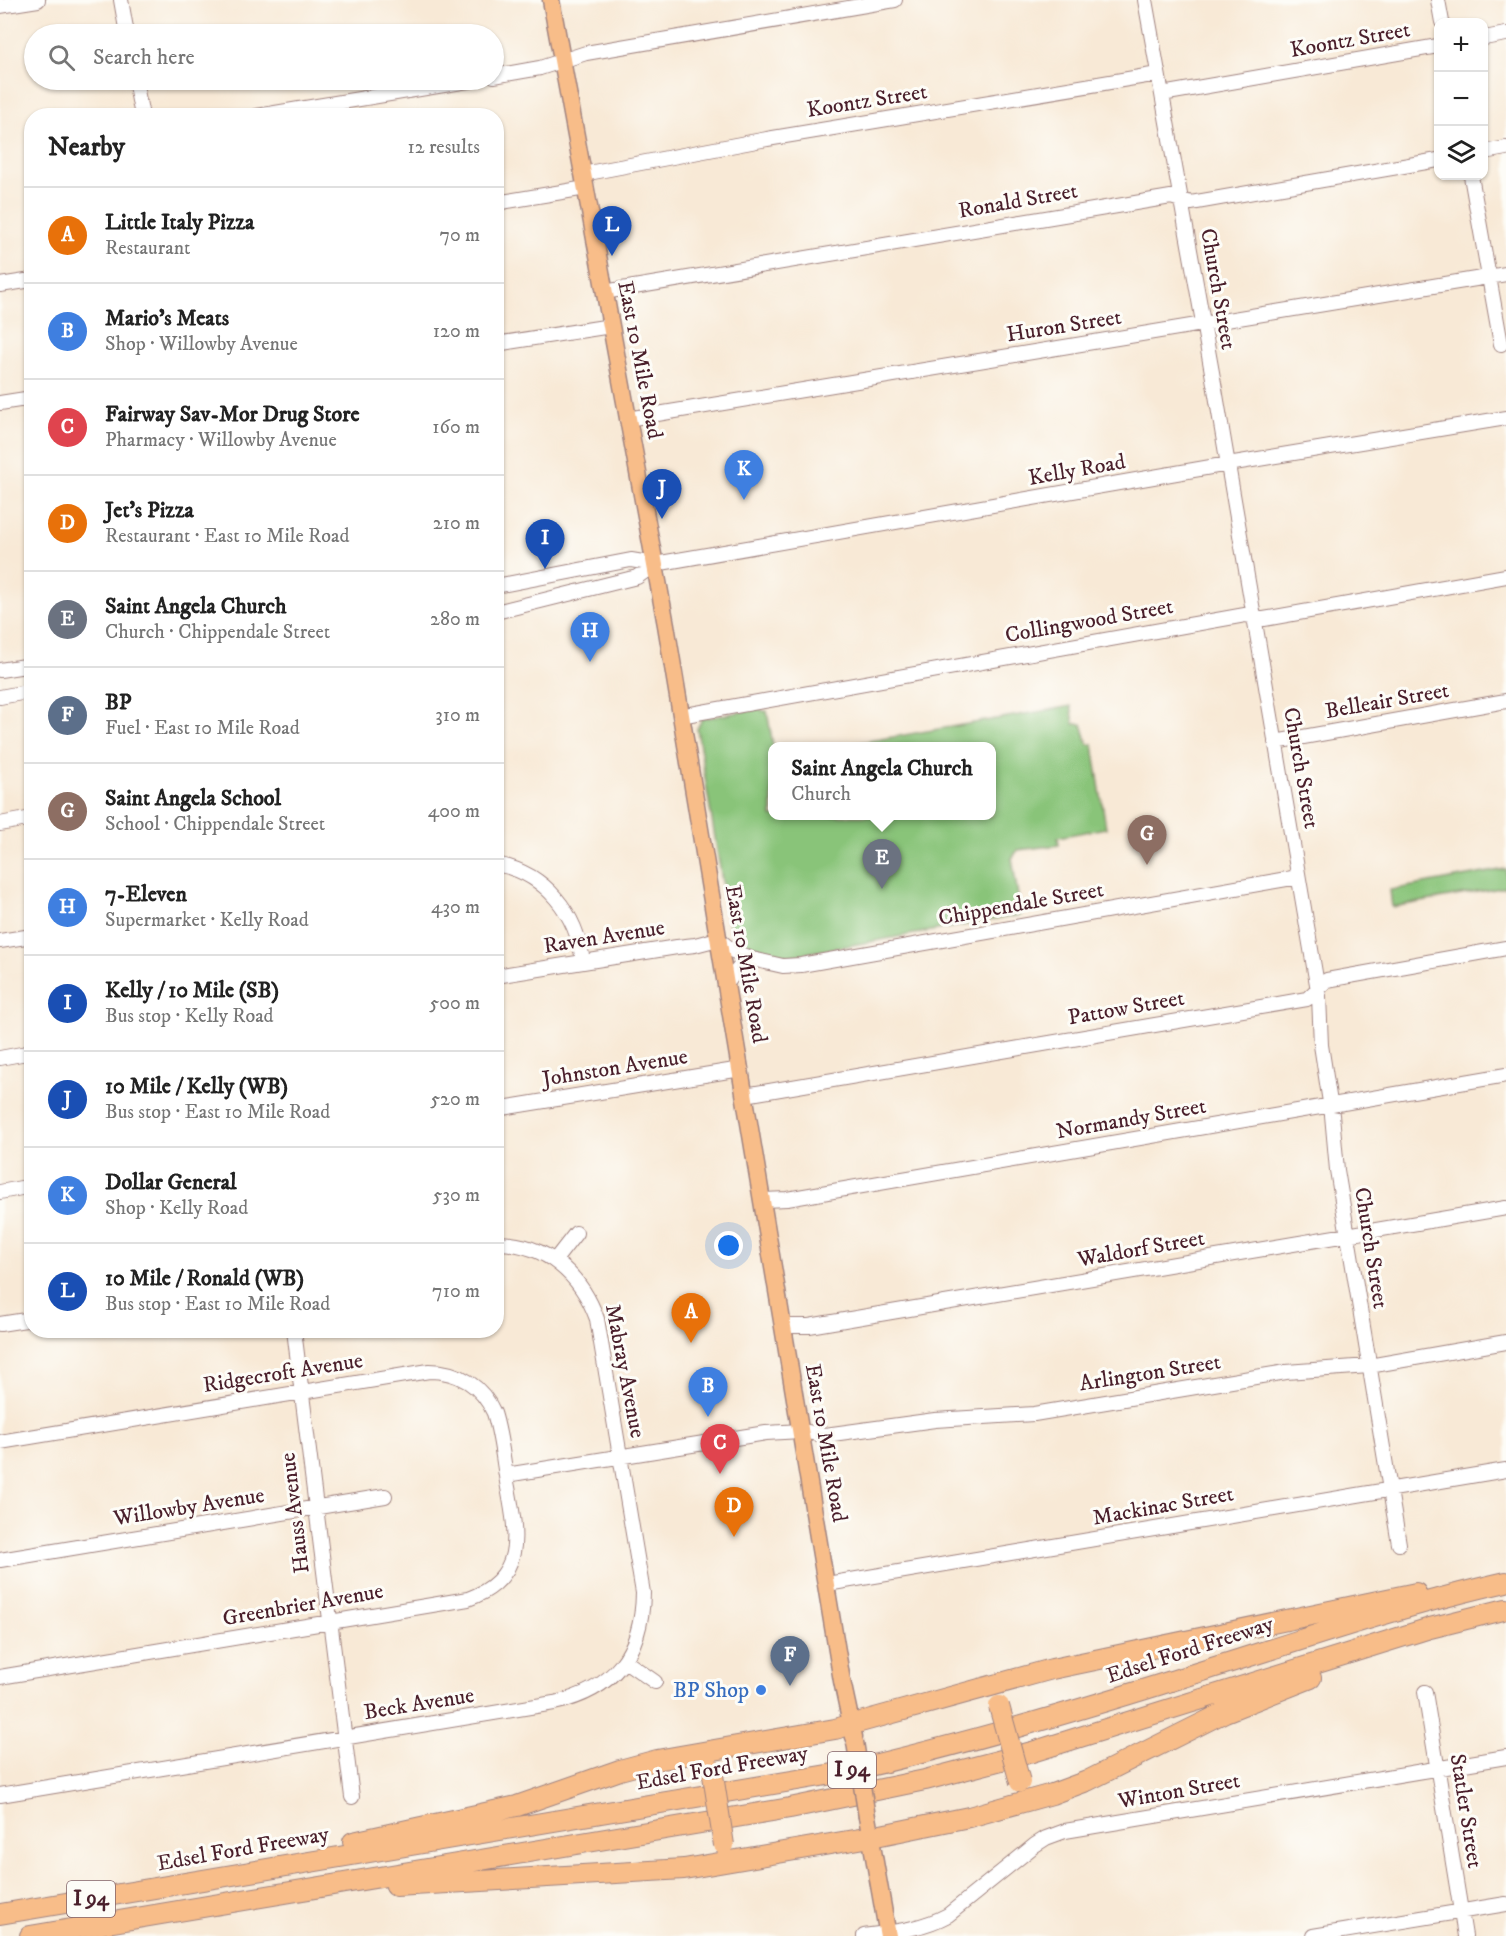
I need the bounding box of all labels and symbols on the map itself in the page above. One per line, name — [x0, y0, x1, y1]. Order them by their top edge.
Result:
street label: Koontz Street — [1288, 16, 1412, 64]
street label: Koontz Street — [805, 78, 929, 124]
street label: Ronald Street — [956, 177, 1080, 225]
pin: L — [592, 206, 632, 256]
street label: Church Street — [1194, 226, 1242, 352]
street label: East 10 Mile Road — [611, 279, 669, 441]
street label: Huron Street — [1005, 304, 1123, 348]
street label: Kelly Road — [1026, 448, 1128, 492]
pin: K — [724, 450, 764, 500]
pin: J — [642, 470, 682, 519]
pin: I — [526, 520, 564, 569]
street label: Collingwood Street — [1003, 593, 1175, 649]
pin: H — [570, 612, 610, 662]
street label: Belleair Street — [1323, 677, 1451, 725]
street label: Church Street — [1277, 705, 1325, 831]
pin: G — [1128, 816, 1166, 865]
pin: E — [862, 840, 902, 889]
street label: Chippendale Street — [936, 876, 1106, 932]
street label: East 10 Mile Road — [719, 883, 773, 1045]
street label: Raven Avenue — [542, 914, 666, 960]
street label: Pattow Street — [1066, 984, 1186, 1032]
street label: Johnston Avenue — [538, 1043, 690, 1093]
street label: Normandy Street — [1054, 1093, 1208, 1145]
street label: Church Street — [1348, 1185, 1394, 1311]
street label: Waldorf Street — [1074, 1225, 1207, 1274]
your location — [714, 1231, 743, 1260]
pin: A — [672, 1294, 710, 1343]
street label: Mabray Avenue — [599, 1302, 651, 1440]
street label: Ridgecroft Avenue — [201, 1347, 365, 1399]
street label: Arlington Street — [1077, 1349, 1223, 1397]
street label: East 10 Mile Road — [799, 1362, 853, 1524]
pin: B — [688, 1368, 728, 1417]
pin: C — [700, 1424, 740, 1474]
street label: Hauss Avenue — [274, 1451, 316, 1575]
street label: Mackinac Street — [1090, 1480, 1236, 1532]
street label: Willowby Avenue — [111, 1482, 266, 1532]
pin: D — [714, 1488, 754, 1537]
street label: Greenbrier Avenue — [220, 1578, 386, 1632]
street label: Edsel Ford Freeway — [1103, 1610, 1277, 1690]
pin: F — [770, 1636, 810, 1686]
place label: BP Shop — [673, 1677, 749, 1704]
street label: Beck Avenue — [362, 1682, 476, 1726]
marker: BP Shop — [754, 1683, 768, 1697]
street label: Edsel Ford Freeway — [634, 1739, 811, 1796]
road number: I 94 — [828, 1752, 876, 1788]
street label: Statler Street — [1444, 1752, 1488, 1870]
street label: Winton Street — [1115, 1767, 1242, 1815]
street label: Edsel Ford Freeway — [155, 1820, 332, 1877]
road number: I 94 — [67, 1881, 115, 1917]

